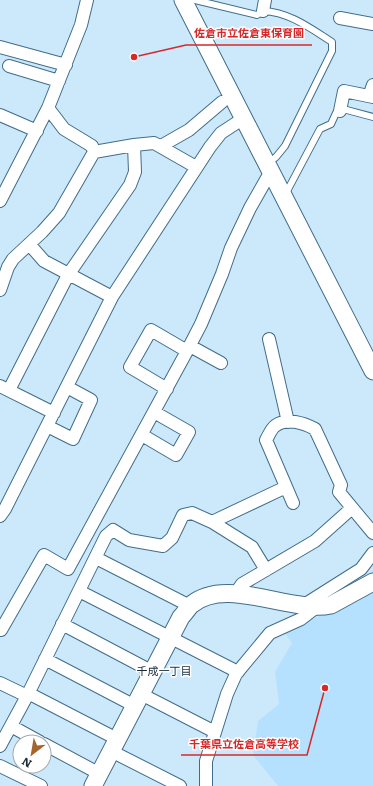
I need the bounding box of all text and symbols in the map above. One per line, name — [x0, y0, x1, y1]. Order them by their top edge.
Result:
callout: 佐倉市立佐倉東保育園 — [186, 22, 312, 45]
text: 佐倉市立佐倉東保育園 — [194, 24, 304, 40]
district label: 千成一丁目 — [137, 662, 192, 678]
callout: 千葉県立佐倉高等学校 — [181, 732, 307, 755]
north arrow — [12, 734, 52, 774]
text: 千葉県立佐倉高等学校 — [189, 735, 299, 751]
text: N — [18, 754, 34, 773]

